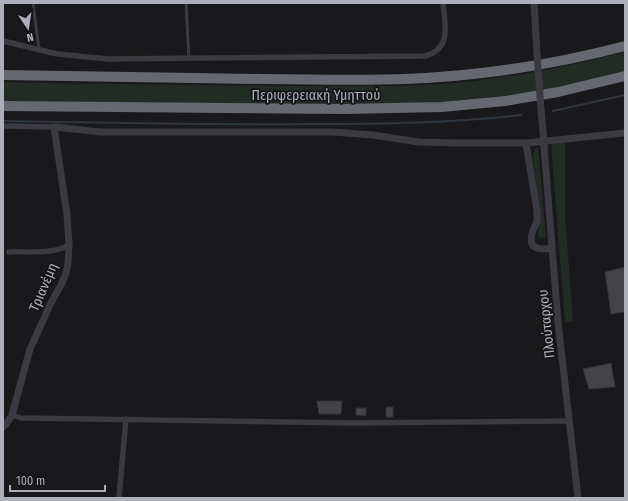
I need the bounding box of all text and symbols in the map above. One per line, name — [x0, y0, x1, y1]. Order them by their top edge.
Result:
north arrow — [8, 8, 48, 48]
text: N — [25, 30, 35, 44]
street label: Περιφερειακή Υμηττού — [252, 87, 380, 104]
street label: Τριανέμη — [26, 260, 61, 314]
street label: Πλούταρχου — [534, 289, 559, 359]
scale bar — [10, 467, 105, 493]
text: 100 m — [16, 474, 45, 488]

